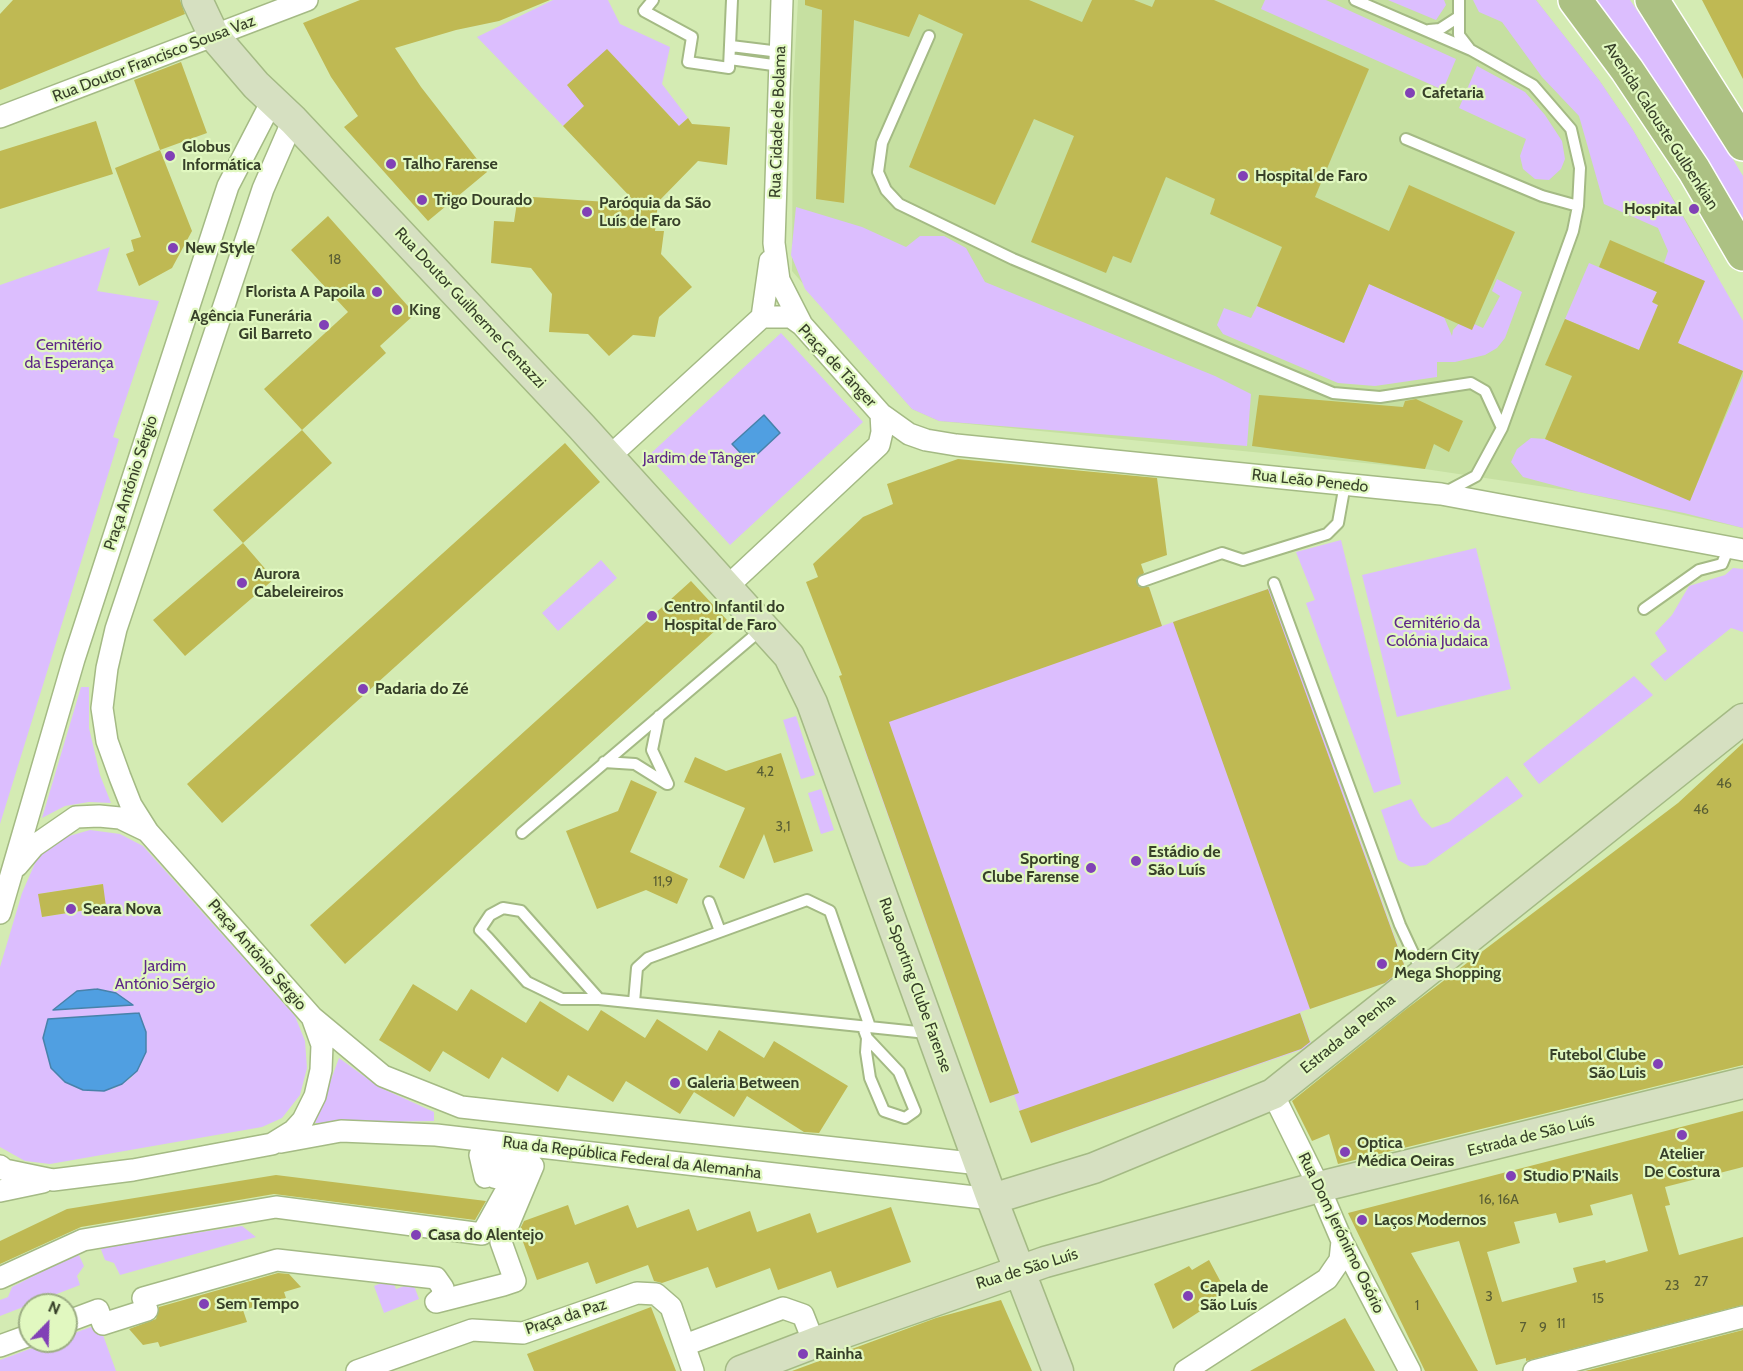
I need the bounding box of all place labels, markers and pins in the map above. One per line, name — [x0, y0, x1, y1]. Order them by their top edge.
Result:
place label: Cafetaria — [1422, 83, 1484, 103]
marker: Cafetaria — [1403, 86, 1417, 100]
place label: Globus Informática — [182, 137, 261, 175]
marker: Globus Informática — [163, 149, 177, 163]
place label: Talho Farense — [403, 154, 498, 174]
marker: Talho Farense — [384, 157, 398, 171]
place label: Hospital de Faro — [1255, 166, 1368, 186]
marker: Hospital de Faro — [1236, 169, 1250, 183]
place label: Trigo Dourado — [434, 190, 532, 210]
marker: Trigo Dourado — [415, 193, 429, 207]
place label: Paróquia da São Luís de Faro — [599, 193, 711, 231]
place label: Hospital — [1624, 199, 1682, 219]
marker: Hospital — [1687, 202, 1701, 216]
marker: Paróquia da São Luís de Faro — [580, 205, 594, 219]
place label: New Style — [185, 238, 255, 258]
marker: New Style — [166, 241, 180, 255]
place label: Florista A Papoila — [245, 282, 365, 302]
marker: Florista A Papoila — [370, 285, 384, 299]
place label: King — [409, 300, 440, 320]
marker: King — [390, 303, 404, 317]
place label: Agência Funerária Gil Barreto — [190, 306, 312, 344]
marker: Agência Funerária Gil Barreto — [317, 318, 331, 332]
place label: Aurora Cabeleireiros — [254, 564, 344, 602]
marker: Aurora Cabeleireiros — [235, 576, 249, 590]
place label: Centro Infantil do Hospital de Faro — [664, 597, 785, 635]
marker: Centro Infantil do Hospital de Faro — [645, 609, 659, 623]
place label: Padaria do Zé — [375, 679, 469, 699]
marker: Padaria do Zé — [356, 682, 370, 696]
place label: Estádio de São Luís — [1148, 842, 1220, 880]
place label: Sporting Clube Farense — [982, 849, 1079, 887]
marker: Estádio de São Luís — [1129, 854, 1143, 868]
marker: Sporting Clube Farense — [1084, 861, 1098, 875]
place label: Seara Nova — [83, 899, 161, 919]
marker: Seara Nova — [64, 902, 78, 916]
place label: Modern City Mega Shopping — [1394, 945, 1501, 983]
marker: Modern City Mega Shopping — [1375, 957, 1389, 971]
place label: Futebol Clube São Luis — [1549, 1045, 1646, 1083]
marker: Futebol Clube São Luis — [1651, 1057, 1665, 1071]
place label: Galeria Between — [687, 1073, 799, 1093]
marker: Galeria Between — [668, 1076, 682, 1090]
marker: Atelier De Costura — [1675, 1128, 1689, 1142]
place label: Optica Médica Oeiras — [1357, 1133, 1454, 1171]
place label: Atelier De Costura — [1644, 1144, 1720, 1182]
marker: Optica Médica Oeiras — [1338, 1145, 1352, 1159]
place label: Studio P'Nails — [1523, 1166, 1619, 1186]
marker: Studio P'Nails — [1504, 1169, 1518, 1183]
place label: Laços Modernos — [1374, 1210, 1486, 1230]
marker: Laços Modernos — [1355, 1213, 1369, 1227]
place label: Casa do Alentejo — [428, 1225, 544, 1245]
marker: Casa do Alentejo — [409, 1228, 423, 1242]
place label: Capela de São Luís — [1200, 1277, 1268, 1315]
marker: Capela de São Luís — [1181, 1289, 1195, 1303]
place label: Sem Tempo — [216, 1294, 299, 1314]
marker: Sem Tempo — [197, 1297, 211, 1311]
place label: Rainha — [815, 1344, 862, 1364]
marker: Rainha — [796, 1347, 810, 1361]

